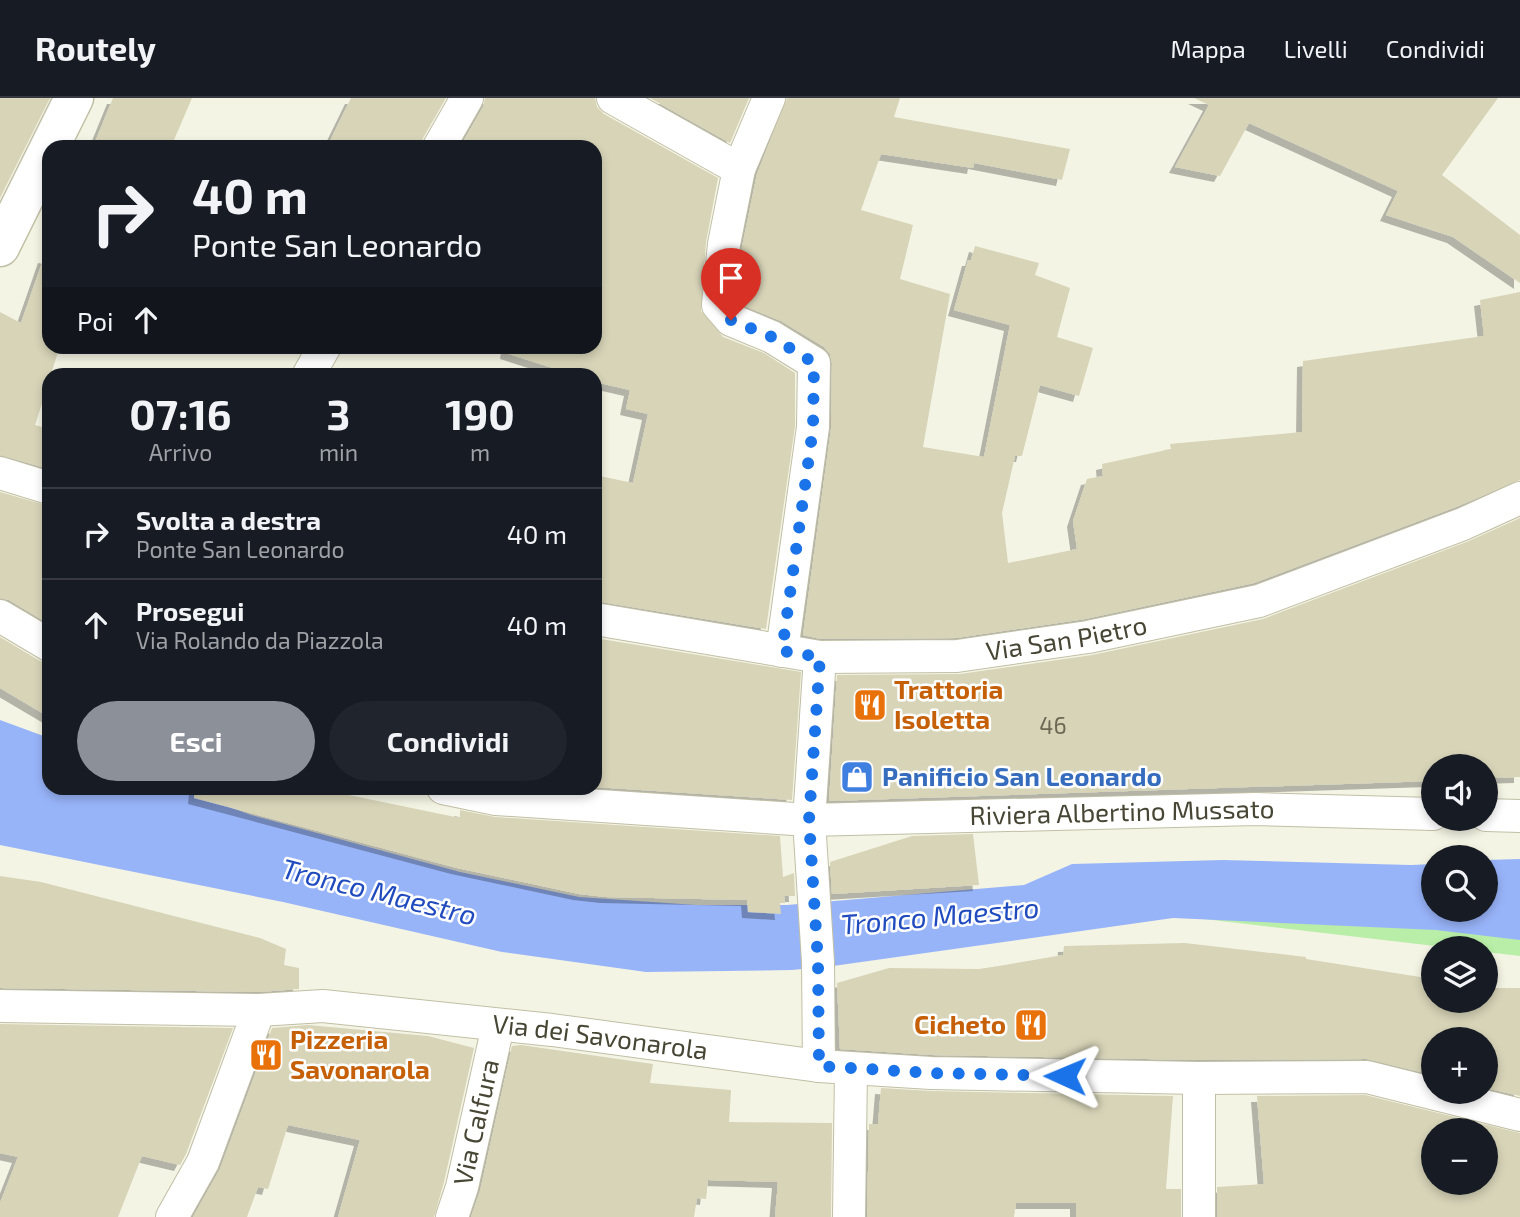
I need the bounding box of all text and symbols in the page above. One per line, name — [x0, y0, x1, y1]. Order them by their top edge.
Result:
text: Routely — [35, 28, 156, 68]
text: Mappa — [1170, 34, 1246, 63]
text: Livelli — [1284, 34, 1348, 63]
text: Condividi — [1386, 34, 1485, 63]
text: 40 m — [192, 165, 308, 224]
icon: right — [77, 168, 168, 259]
text: Ponte San Leonardo — [192, 225, 482, 263]
pin — [701, 248, 761, 320]
icon: arrive — [712, 259, 750, 297]
icon: ahead — [127, 301, 165, 339]
text: Poi — [77, 305, 113, 336]
text: 07:16 — [129, 388, 232, 438]
text: 3 — [327, 388, 350, 438]
text: 190 — [445, 388, 515, 438]
text: Arrivo — [149, 438, 212, 466]
text: min — [319, 438, 358, 466]
text: m — [470, 438, 490, 466]
text: Svolta a destra — [136, 504, 321, 535]
icon: right — [77, 515, 115, 553]
text: 40 m — [507, 518, 567, 549]
text: Ponte San Leonardo — [136, 535, 345, 563]
text: Prosegui — [136, 595, 244, 626]
icon: ahead — [77, 606, 115, 644]
street label: Via San Pietro — [984, 608, 1149, 666]
text: 40 m — [507, 609, 567, 640]
text: Via Rolando da Piazzola — [136, 626, 384, 654]
place label: Trattoria Isoletta — [894, 673, 1003, 734]
restaurant icon: Trattoria Isoletta — [851, 686, 889, 724]
button: Esci — [77, 701, 315, 781]
button: Condividi — [329, 701, 567, 781]
house number: 46 — [1039, 711, 1067, 739]
map controls — [1421, 754, 1498, 1195]
button: sound — [1421, 754, 1498, 831]
shop icon: Panificio San Leonardo — [838, 758, 876, 796]
place label: Panificio San Leonardo — [882, 760, 1162, 791]
street label: Riviera Albertino Mussato — [969, 792, 1275, 830]
button: search — [1421, 845, 1498, 922]
water label: Tronco Maestro — [278, 850, 480, 932]
water label: Tronco Maestro — [839, 889, 1041, 941]
button: layers — [1421, 936, 1498, 1013]
restaurant icon: Cicheto — [1012, 1006, 1050, 1044]
street label: Via dei Savonarola — [491, 1007, 710, 1065]
place label: Cicheto — [914, 1008, 1006, 1039]
place label: Pizzeria Savonarola — [290, 1023, 430, 1084]
button: + — [1421, 1027, 1498, 1104]
restaurant icon: Pizzeria Savonarola — [247, 1036, 285, 1074]
position arrow — [1028, 1039, 1102, 1113]
street label: Via Calfura — [446, 1056, 504, 1188]
button: − — [1421, 1118, 1498, 1195]

